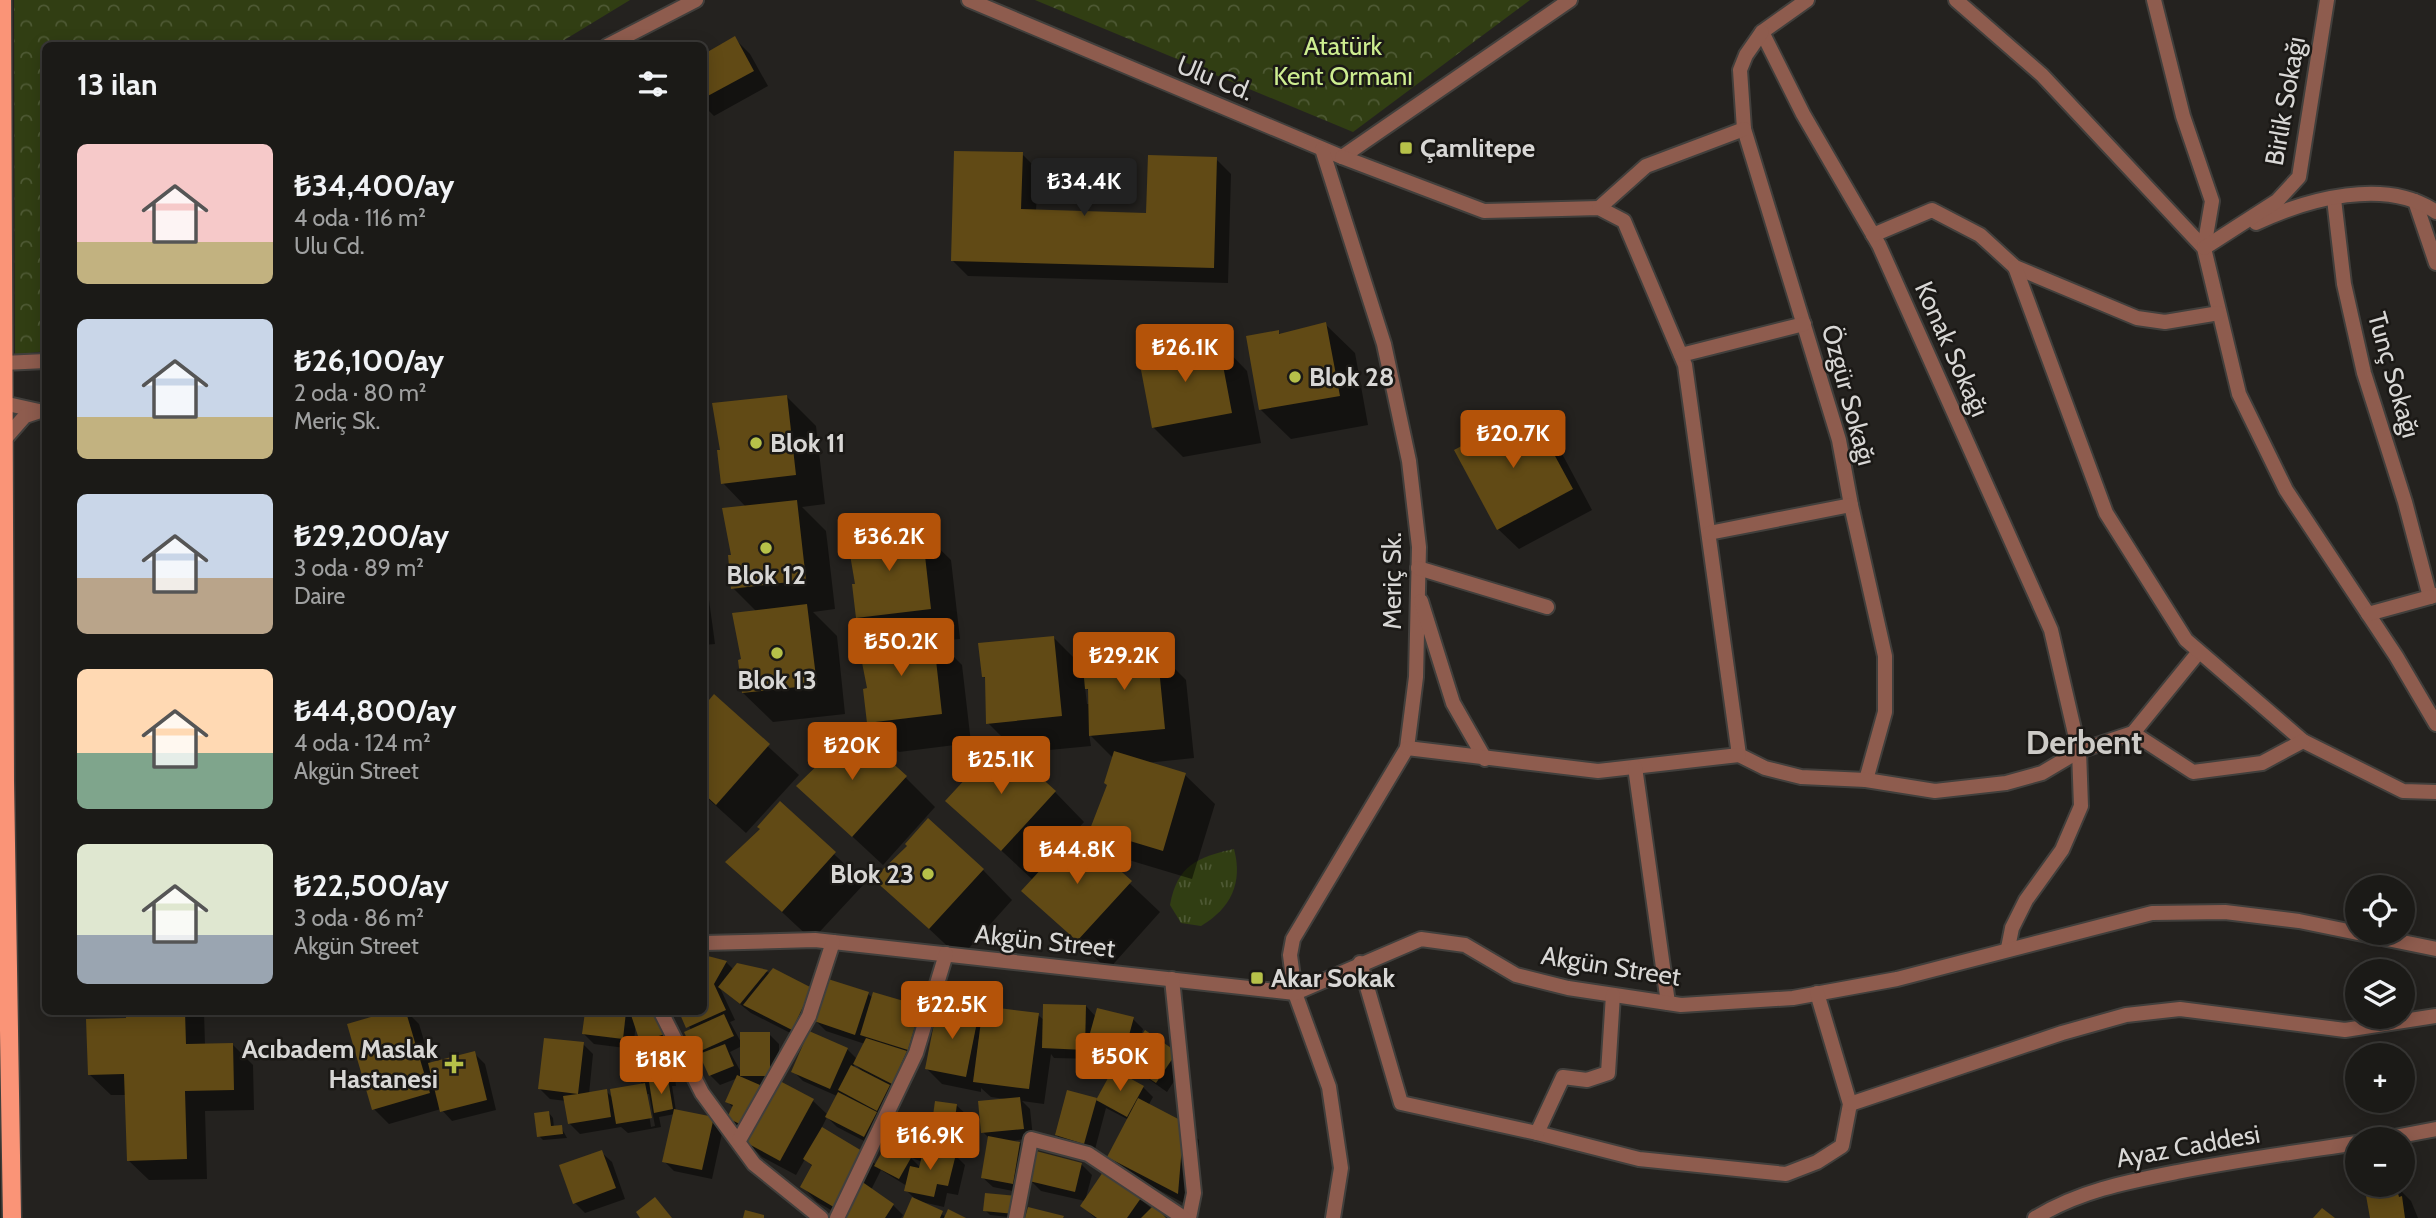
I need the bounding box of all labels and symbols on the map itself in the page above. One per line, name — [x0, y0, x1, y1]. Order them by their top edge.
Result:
park label: Atatürk Kent Ormanı — [1273, 30, 1413, 92]
street label: Birlik Sokağı — [2258, 34, 2312, 168]
street label: Ulu Cd. — [1172, 48, 1258, 108]
place label: Çamlitepe — [1420, 132, 1535, 164]
marker: Çamlitepe — [1398, 140, 1414, 156]
pin: ₺34.4K — [1027, 158, 1141, 218]
street label: Konak Sokağı — [1908, 276, 1996, 422]
street label: Tunç Sokağı — [2361, 308, 2427, 442]
street label: Özgür Sokağı — [1815, 321, 1883, 469]
pin: ₺26.1K — [1128, 324, 1242, 384]
place label: Blok 28 — [1309, 361, 1395, 393]
marker: Blok 28 — [1287, 369, 1303, 385]
pin: ₺20.7K — [1456, 410, 1570, 470]
place label: Blok 11 — [770, 427, 845, 459]
marker: Blok 11 — [748, 435, 764, 451]
pin: ₺36.2K — [832, 514, 946, 573]
street label: Meriç Sk. — [1376, 532, 1408, 630]
marker: Blok 12 — [758, 540, 774, 556]
place label: Blok 12 — [726, 559, 806, 591]
pin: ₺50.2K — [844, 618, 958, 678]
pin: ₺29.2K — [1067, 632, 1181, 692]
marker: Blok 13 — [769, 645, 785, 661]
place label: Blok 13 — [737, 664, 817, 696]
pin: ₺20K — [811, 722, 893, 782]
district label: Derbent — [2026, 722, 2142, 762]
pin: ₺25.1K — [944, 736, 1058, 796]
pin: ₺44.8K — [1020, 826, 1134, 886]
place label: Blok 23 — [830, 858, 914, 890]
marker: Blok 23 — [920, 866, 936, 882]
street label: Akgün Street — [973, 918, 1117, 964]
street label: Akgün Street — [1539, 939, 1683, 993]
place label: Akar Sokak — [1271, 962, 1395, 994]
marker: Akar Sokak — [1249, 970, 1265, 986]
pin: ₺22.5K — [895, 982, 1009, 1041]
place label: Acıbadem Maslak Hastanesi — [242, 1033, 438, 1095]
pin: ₺50K — [1079, 1034, 1161, 1093]
pin: ₺18K — [620, 1036, 702, 1096]
marker: Acıbadem Maslak Hastanesi — [444, 1054, 464, 1074]
pin: ₺16.9K — [873, 1112, 987, 1172]
street label: Ayaz Caddesi — [2114, 1118, 2262, 1174]

